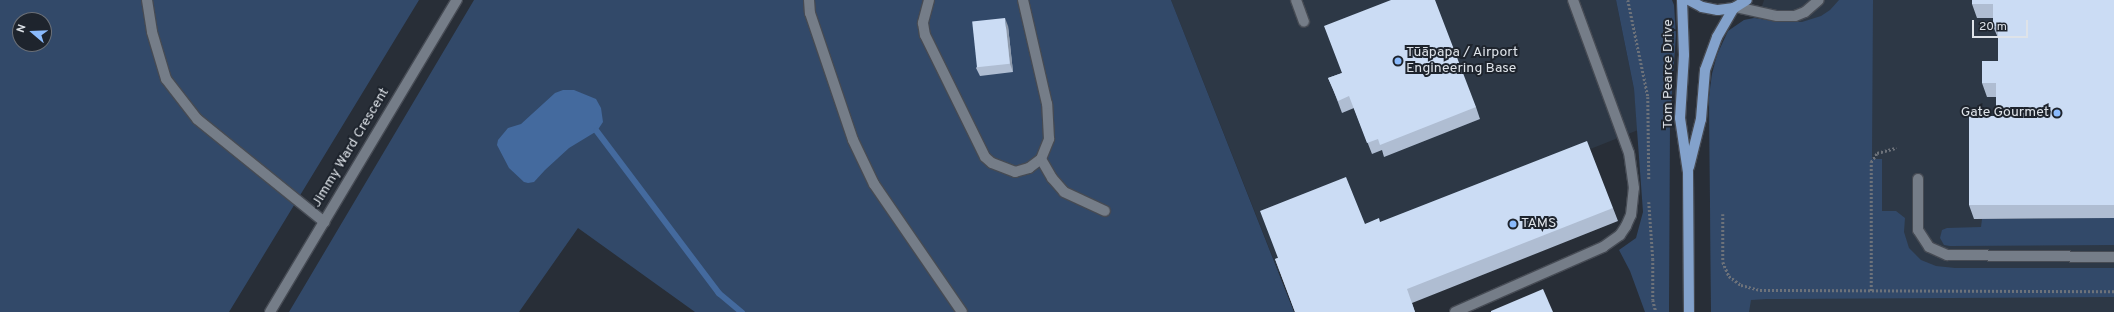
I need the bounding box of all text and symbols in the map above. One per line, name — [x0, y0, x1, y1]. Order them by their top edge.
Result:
north arrow — [12, 12, 52, 52]
scale bar — [1974, 12, 2030, 38]
street label: Tom Pearce Drive — [1661, 19, 1677, 129]
text: 20 m — [1979, 19, 2007, 35]
text: N — [14, 22, 30, 34]
place label: Tūāpapa / Airport Engineering Base — [1406, 45, 1519, 78]
marker: Tūāpapa / Airport Engineering Base — [1393, 56, 1403, 66]
street label: Jimmy Ward Crescent — [309, 85, 393, 211]
place label: Gate Gourmet — [1961, 105, 2049, 121]
marker: Gate Gourmet — [2052, 108, 2062, 118]
place label: TAMS — [1521, 216, 1556, 232]
marker: TAMS — [1508, 219, 1518, 229]

